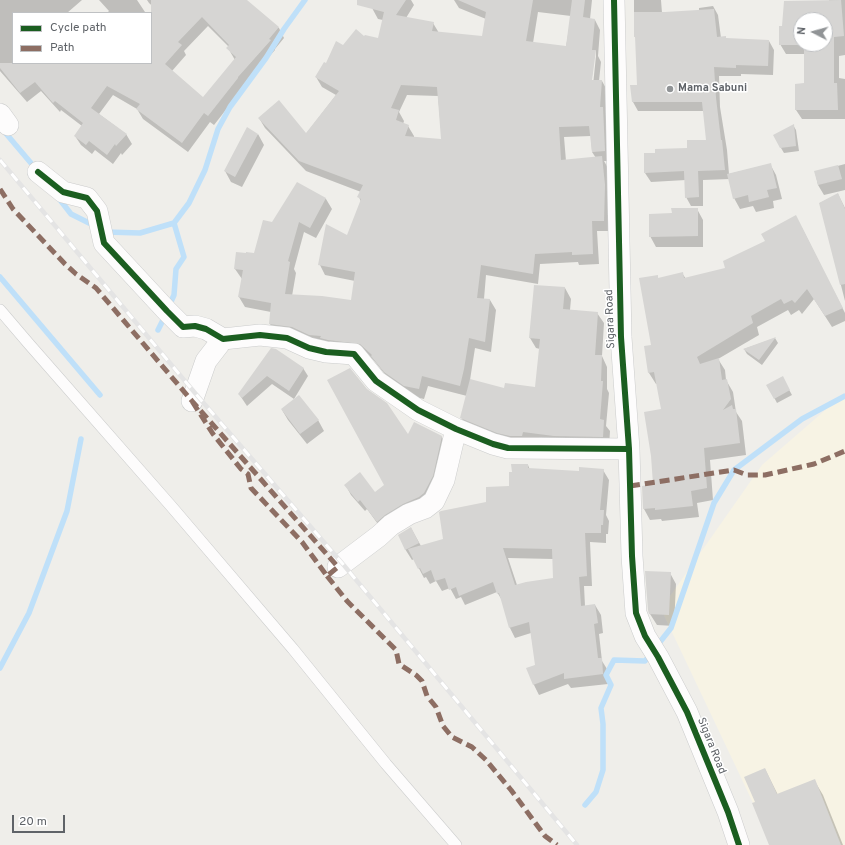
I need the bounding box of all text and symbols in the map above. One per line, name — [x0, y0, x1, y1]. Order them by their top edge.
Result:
legend — [12, 12, 152, 64]
north arrow — [793, 12, 833, 52]
text: Cycle path — [50, 20, 107, 36]
text: N — [795, 26, 809, 36]
text: Path — [50, 40, 75, 56]
place label: Mama Sabuni — [678, 82, 747, 96]
marker: Mama Sabuni — [665, 84, 675, 94]
street label: Sigara Road — [603, 289, 619, 349]
street label: Sigara Road — [694, 716, 728, 776]
scale bar — [14, 807, 67, 833]
text: 20 m — [19, 814, 47, 830]

